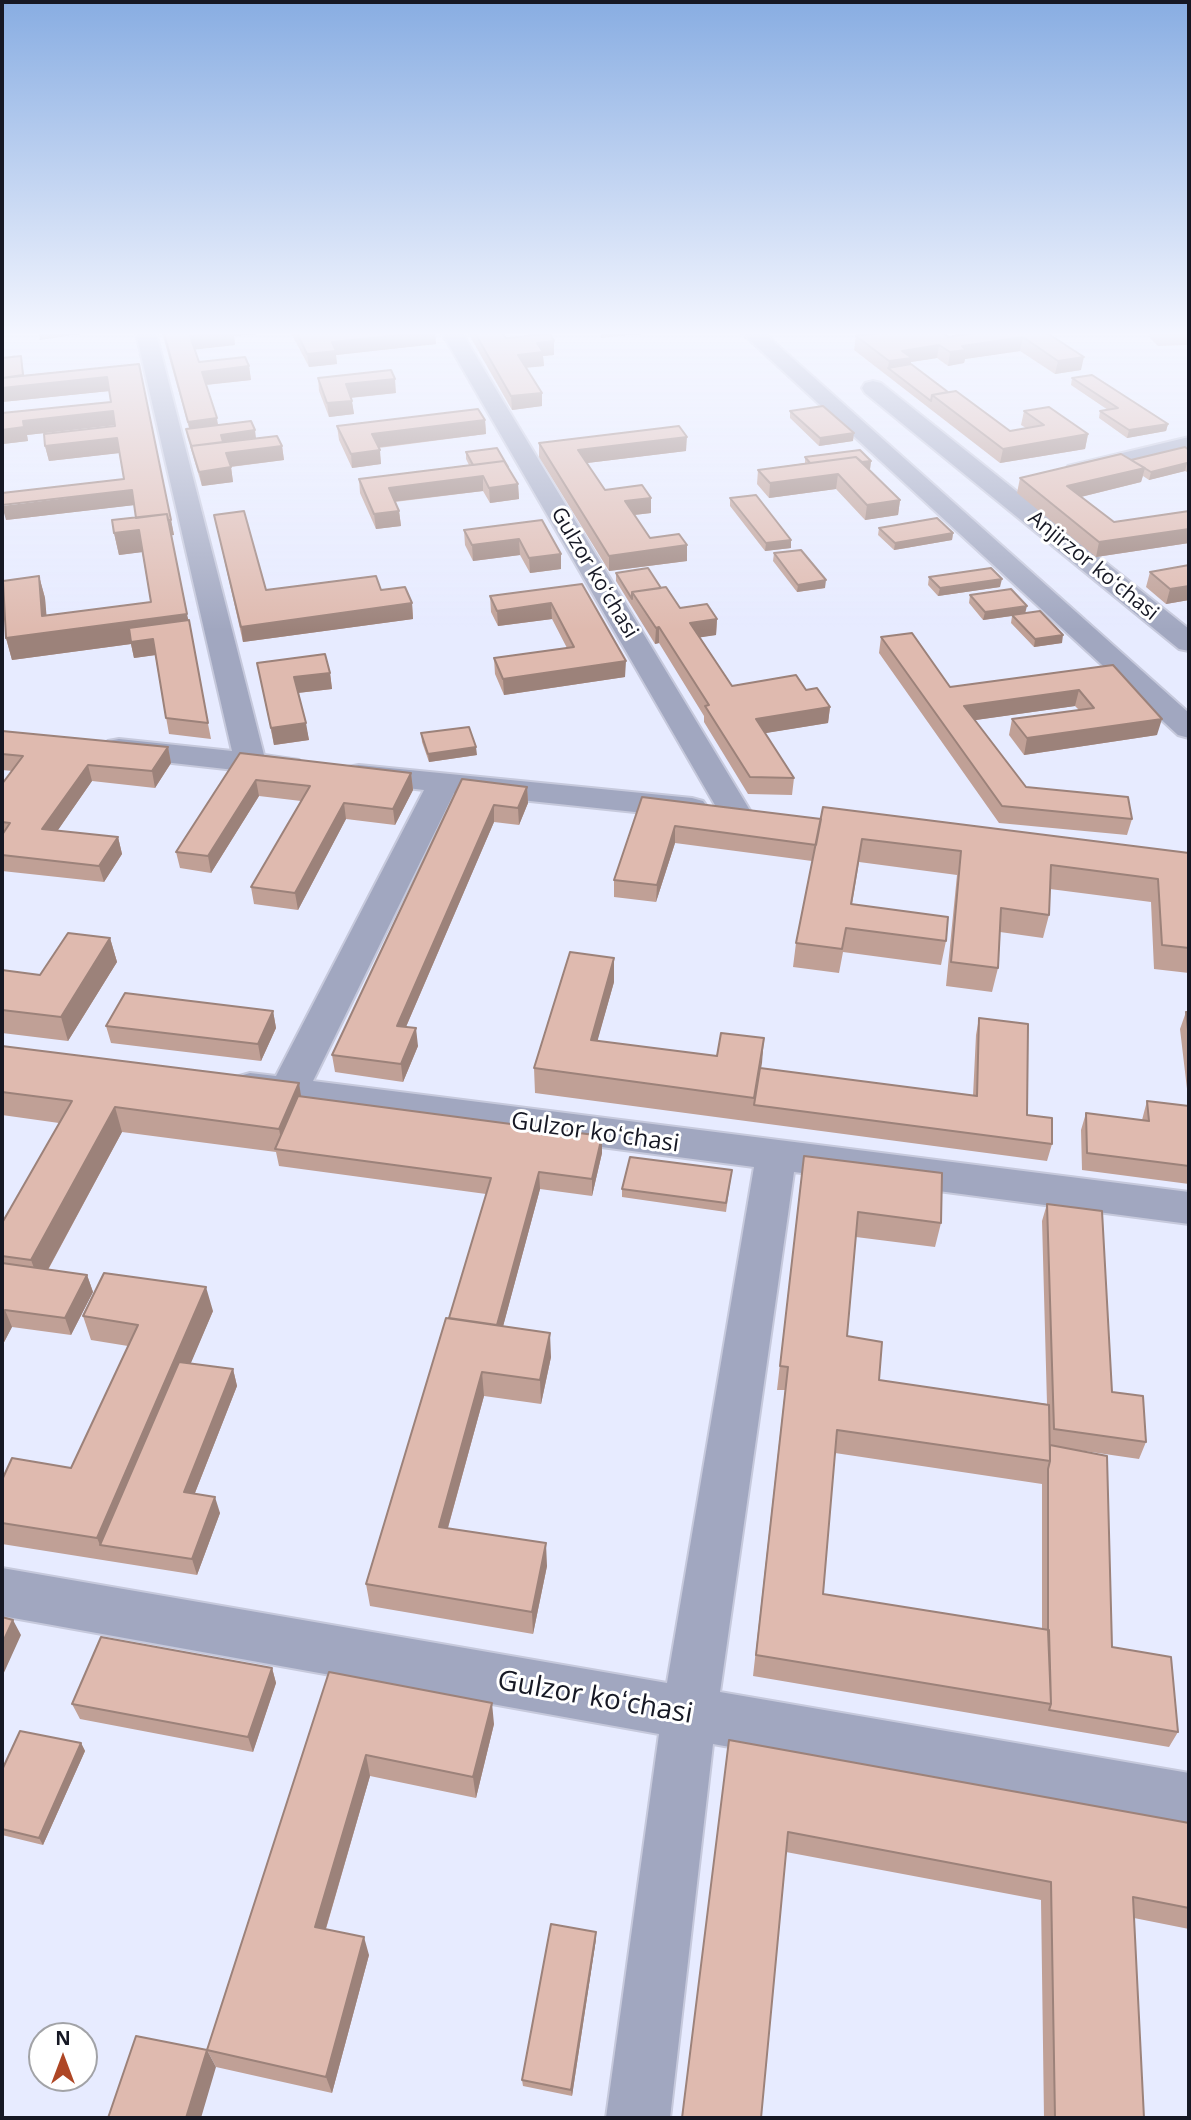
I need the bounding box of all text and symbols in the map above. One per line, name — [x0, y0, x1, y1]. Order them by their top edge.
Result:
street label: Gulzor koʻchasi — [545, 503, 643, 643]
street label: Anjirzor koʻchasi — [1023, 506, 1163, 626]
street label: Gulzor koʻchasi — [509, 1107, 681, 1159]
street label: Gulzor koʻchasi — [495, 1664, 695, 1732]
north arrow — [28, 2022, 98, 2092]
text: N — [55, 2025, 71, 2051]

